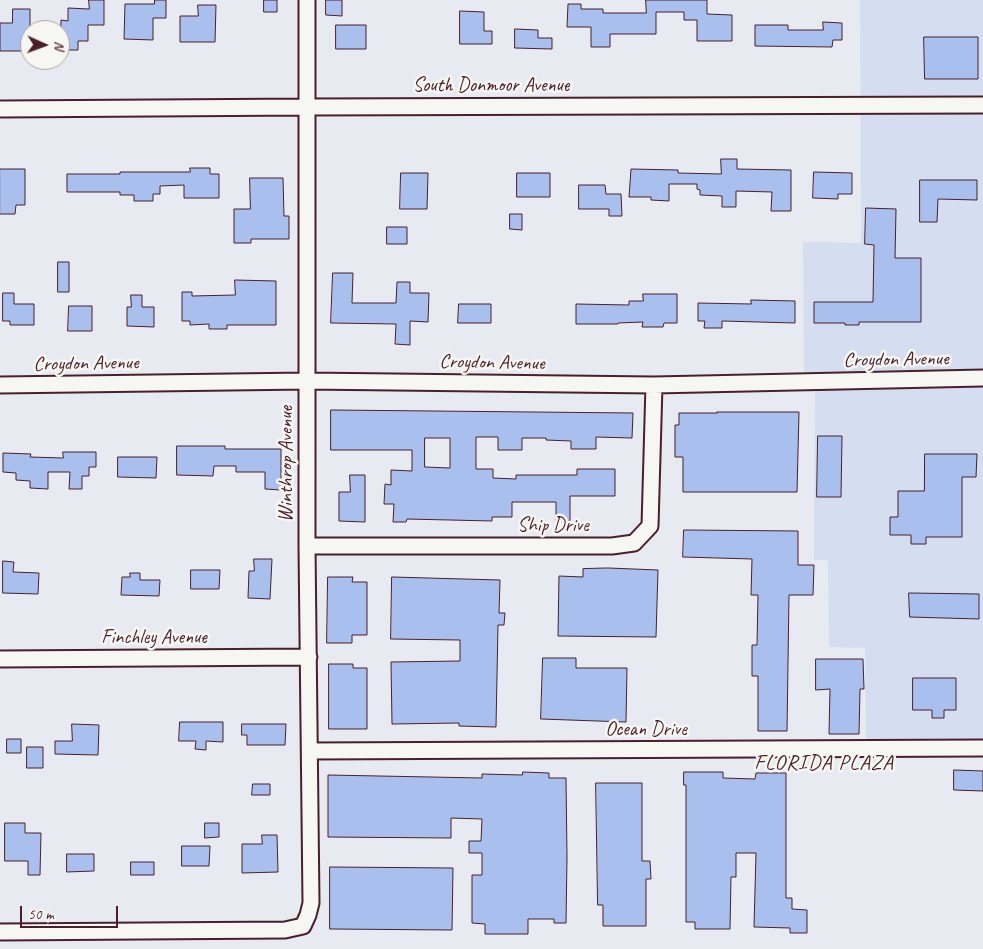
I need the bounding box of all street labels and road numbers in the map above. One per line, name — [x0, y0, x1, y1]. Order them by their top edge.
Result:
street label: South Donmoor Avenue — [413, 74, 569, 98]
street label: Croydon Avenue — [843, 347, 949, 373]
street label: Croydon Avenue — [439, 350, 545, 376]
street label: Croydon Avenue — [33, 351, 139, 377]
street label: Winthrop Avenue — [275, 406, 299, 522]
street label: Ship Drive — [517, 514, 589, 538]
street label: Finchley Avenue — [101, 626, 207, 650]
street label: Ocean Drive — [605, 718, 687, 742]

